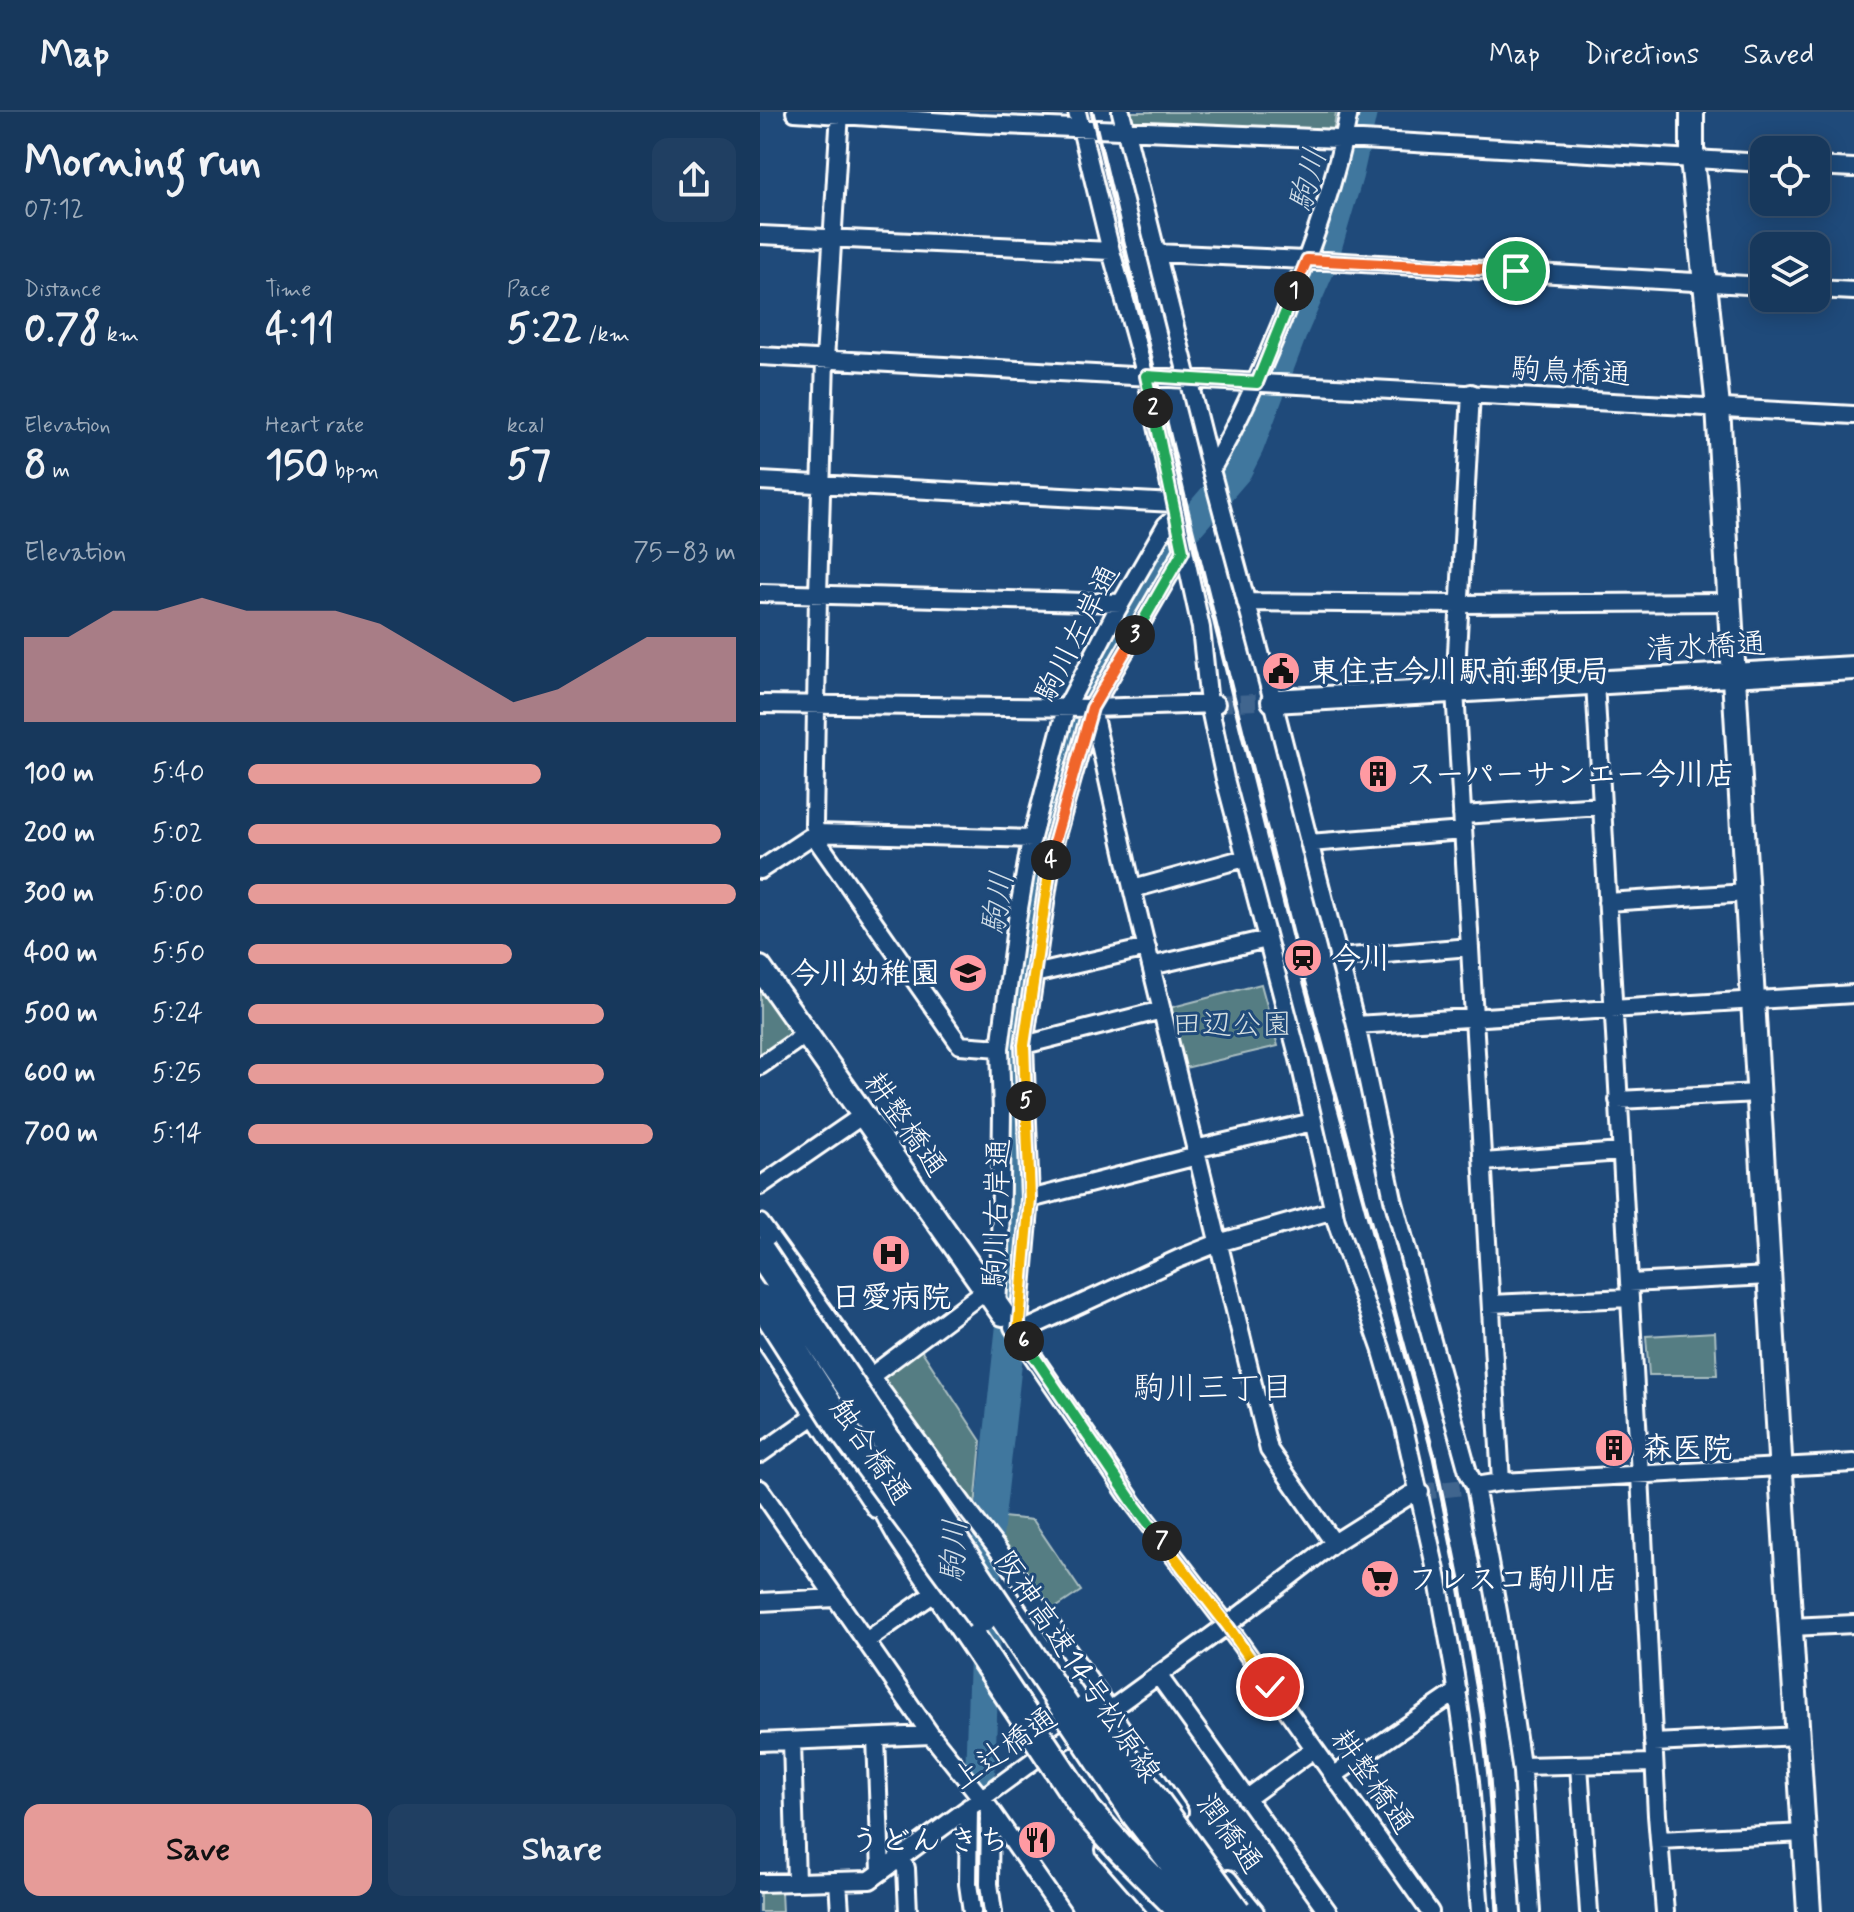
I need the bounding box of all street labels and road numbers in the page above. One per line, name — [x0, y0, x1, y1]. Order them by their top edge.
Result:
street label: 駒鳥橋通 — [1510, 350, 1632, 395]
street label: 駒川左岸通 — [1027, 558, 1130, 709]
street label: 清水橋通 — [1645, 625, 1767, 670]
street label: 耕整橋通 — [854, 1065, 955, 1185]
street label: 駒川右岸通 — [975, 1137, 1020, 1289]
street label: 触合橋通 — [820, 1391, 919, 1512]
street label: 阪神高速14号松原線 — [985, 1543, 1169, 1790]
street label: 上辻橋通 — [945, 1699, 1065, 1800]
street label: 耕整橋通 — [1321, 1722, 1422, 1842]
street label: 潤橋通 — [1187, 1786, 1271, 1882]

